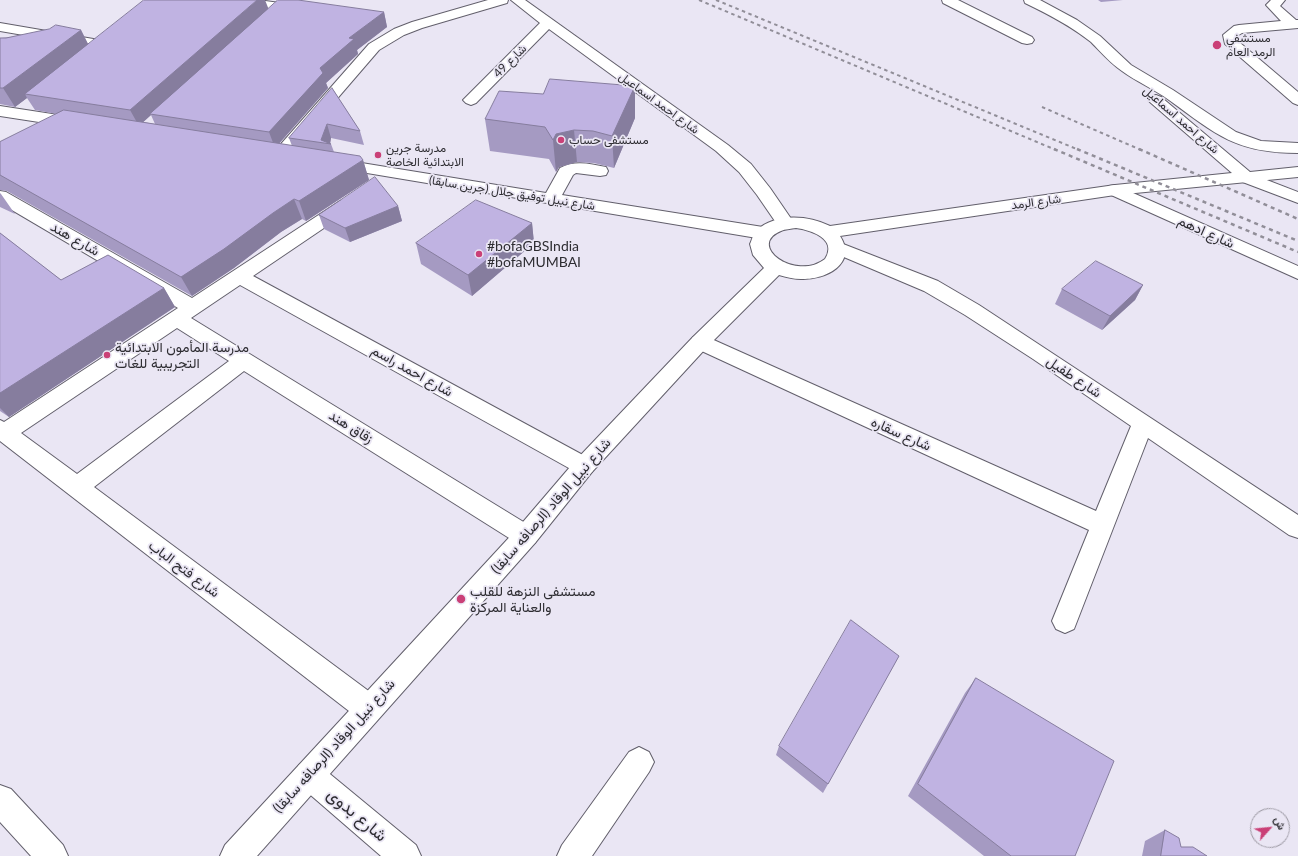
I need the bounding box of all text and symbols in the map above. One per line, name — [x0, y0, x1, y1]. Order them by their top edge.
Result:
place label: مستشفي الرمد العام — [1226, 31, 1275, 59]
marker: مستشفي الرمد العام — [1211, 39, 1223, 51]
street label: شارع 49 — [490, 41, 530, 81]
street label: شارع احمد اسماعيل — [616, 69, 702, 137]
street label: شارع احمد اسماعيل — [1140, 83, 1222, 157]
place label: مستشفى حساب — [569, 133, 649, 147]
marker: مستشفى حساب — [556, 135, 566, 145]
place label: مدرسة جرين الابتدائية الخاصة — [386, 141, 464, 169]
marker: مدرسة جرين الابتدائية الخاصة — [373, 150, 383, 160]
street label: شارع نبيل توفيق جلال (جرين سابقا) — [428, 173, 596, 213]
street label: شارع الرمد — [1010, 191, 1062, 213]
street label: شارع ادهم — [1175, 212, 1237, 252]
street label: شارع هند — [48, 218, 102, 260]
place label: #bofaGBSIndia #bofaMUMBAI — [487, 238, 581, 270]
marker: #bofaGBSIndia #bofaMUMBAI — [474, 249, 484, 259]
place label: مدرسة المأمون الابتدائية التجريبية للغات — [115, 339, 249, 372]
street label: شارع احمد راسم — [368, 342, 456, 400]
marker: مدرسة المأمون الابتدائية التجريبية للغات — [102, 350, 112, 360]
street label: شارع طفيل — [1043, 352, 1105, 402]
street label: زقاق هند — [326, 407, 376, 447]
street label: شارع سقاره — [869, 413, 933, 455]
street label: شارع نبيل الوقاد (الرصافه سابقا) — [488, 435, 614, 577]
street label: شارع فتح الباب — [145, 537, 223, 601]
place label: مستشفى النزهة للقلب والعناية المركزة — [470, 583, 596, 616]
marker: مستشفى النزهة للقلب والعناية المركزة — [455, 593, 467, 605]
street label: شارع نبيل الوقاد (الرصافه سابقا) — [270, 676, 398, 816]
street label: شارع بدوى — [323, 784, 391, 846]
north arrow — [1250, 808, 1290, 848]
text: ش — [1271, 814, 1289, 832]

